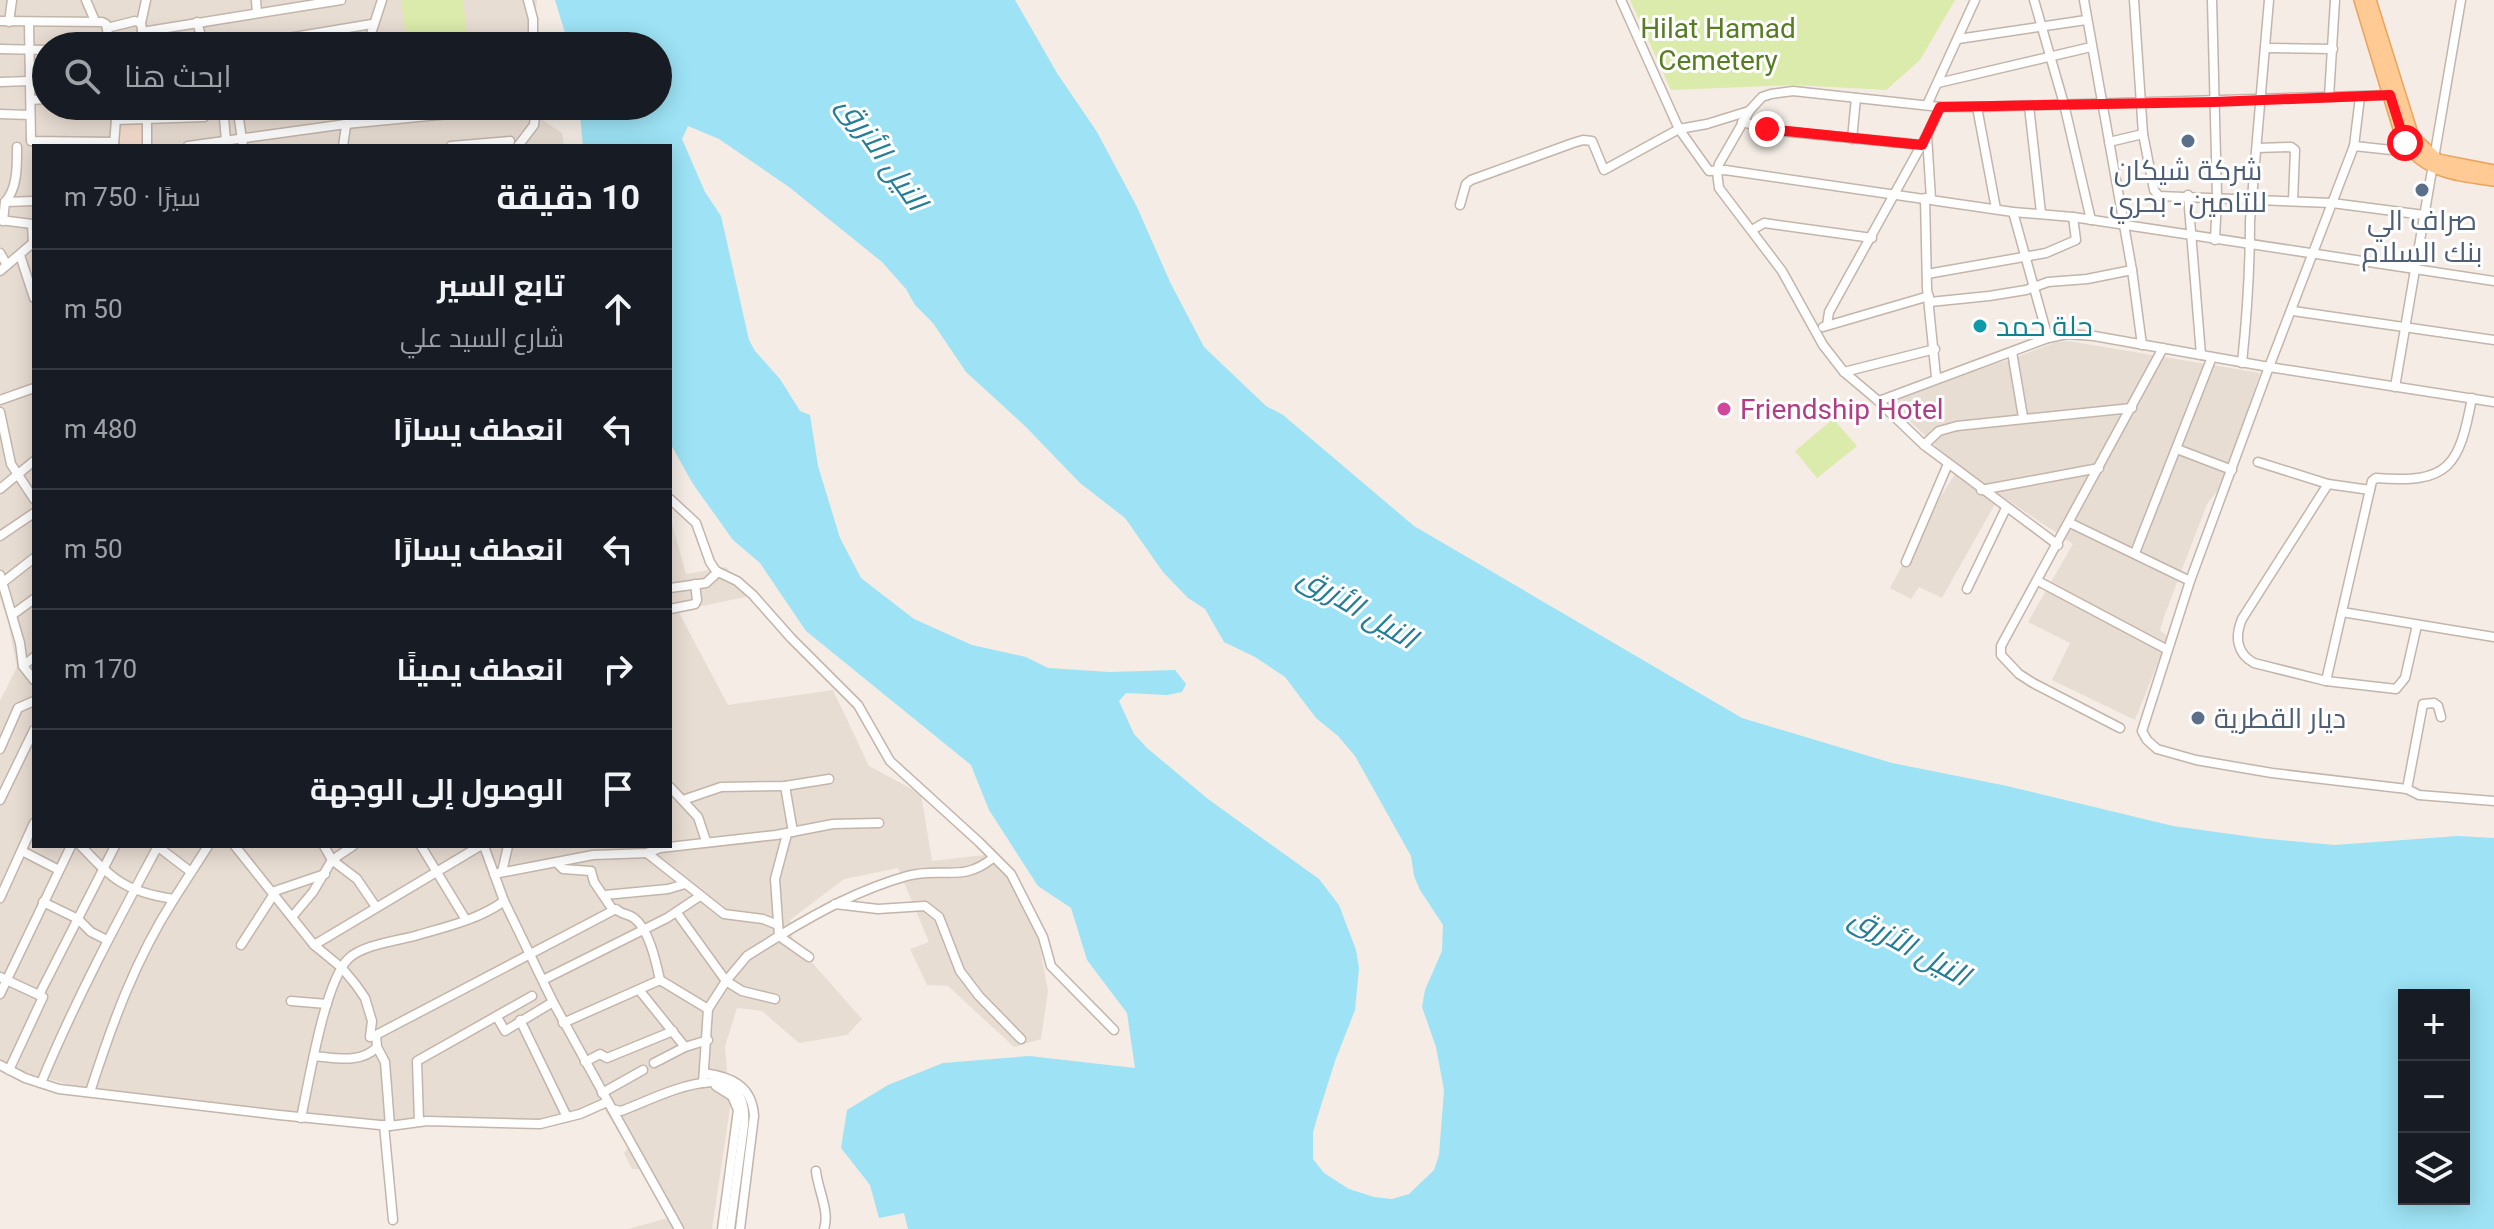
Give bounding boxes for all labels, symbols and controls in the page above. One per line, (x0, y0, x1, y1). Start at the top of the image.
park label: Hilat Hamad Cemetery (1640, 12, 1796, 77)
search box (32, 32, 672, 120)
icon: search (60, 54, 104, 98)
text: ابحث هنا (124, 59, 232, 94)
water label: النيل الأزرق (830, 89, 937, 220)
route end (1749, 111, 1785, 147)
route start (2387, 125, 2423, 161)
marker: شركة شيكان للتامين - بحري (2179, 132, 2197, 150)
place label: شركة شيكان للتامين - بحري (2109, 154, 2267, 224)
text: 10 دقيقة (496, 177, 640, 217)
marker: صراف الي بنك السلام (2413, 181, 2431, 199)
text: سيرًا · 750 m (64, 182, 201, 212)
place label: صراف الي بنك السلام (2361, 204, 2483, 272)
text: تابع السير (437, 268, 564, 303)
icon: ahead (596, 287, 640, 331)
text: 50 m (64, 294, 123, 324)
place label: حلة حمد (1996, 310, 2093, 343)
marker: حلة حمد (1971, 317, 1989, 335)
text: شارع السيد علي (400, 323, 564, 353)
place label: Friendship Hotel (1740, 393, 1944, 426)
marker: Friendship Hotel (1715, 400, 1733, 418)
icon: left (596, 407, 640, 451)
text: انعطف يسارًا (393, 412, 564, 447)
text: 480 m (64, 414, 137, 444)
icon: left (596, 527, 640, 571)
text: انعطف يسارًا (393, 532, 564, 567)
text: 50 m (64, 534, 123, 564)
water label: النيل الأزرق (1292, 558, 1426, 658)
icon: right (596, 647, 640, 691)
text: انعطف يمينًا (397, 652, 564, 687)
text: 170 m (64, 654, 137, 684)
place label: ديار القطرية (2214, 702, 2346, 735)
marker: ديار القطرية (2189, 709, 2207, 727)
icon: arrive (596, 767, 640, 811)
text: الوصول إلى الوجهة (310, 772, 564, 807)
water label: النيل الأزرق (1844, 899, 1978, 995)
map controls (2398, 989, 2470, 1205)
button: + (2398, 989, 2470, 1061)
button: − (2398, 1061, 2470, 1133)
button: layers (2398, 1133, 2470, 1205)

